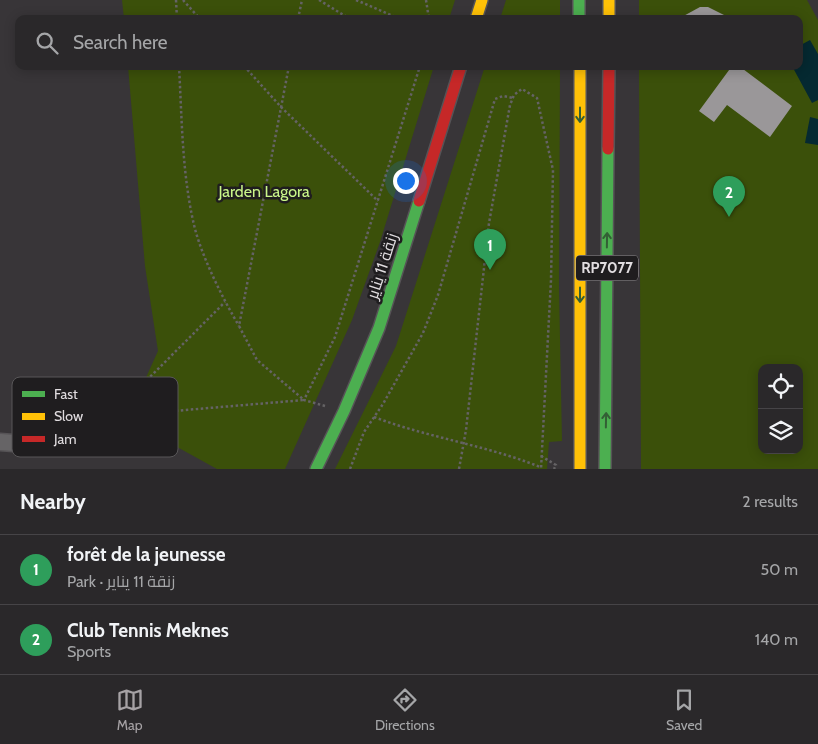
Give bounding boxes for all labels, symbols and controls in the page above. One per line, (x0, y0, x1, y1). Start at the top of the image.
search box (15, 15, 803, 70)
icon: search (33, 29, 61, 57)
text: Search here (73, 31, 167, 54)
one-way arrow (575, 106, 585, 123)
your location (393, 168, 419, 194)
pin: 2 (713, 176, 745, 217)
park label: Jarden Lagora (217, 182, 310, 201)
pin: 1 (474, 229, 506, 270)
street label: زنقة 11 يناير (362, 231, 402, 302)
one-way arrow (602, 233, 612, 249)
road number: RP7077 (576, 256, 638, 280)
one-way arrow (575, 286, 585, 303)
map controls (758, 364, 803, 454)
button: locate (758, 364, 803, 409)
legend (12, 377, 178, 457)
text: Fast (54, 385, 78, 403)
text: Slow (54, 407, 83, 425)
button: layers (758, 409, 803, 454)
one-way arrow (601, 413, 610, 429)
text: Jam (53, 430, 76, 448)
text: Nearby (20, 489, 86, 514)
text: 2 results (742, 492, 798, 511)
text: forêt de la jeunesse (67, 543, 226, 566)
text: 1 (33, 560, 39, 579)
text: 50 m (761, 560, 798, 579)
text: Park · زنقة 11 يناير (67, 572, 175, 591)
text: Club Tennis Meknes (67, 619, 229, 642)
text: 2 (32, 630, 40, 649)
text: 140 m (755, 630, 798, 649)
text: Sports (67, 642, 111, 661)
tab: Map (116, 686, 144, 734)
tab: Directions (375, 686, 435, 734)
tab: Saved (666, 686, 702, 734)

